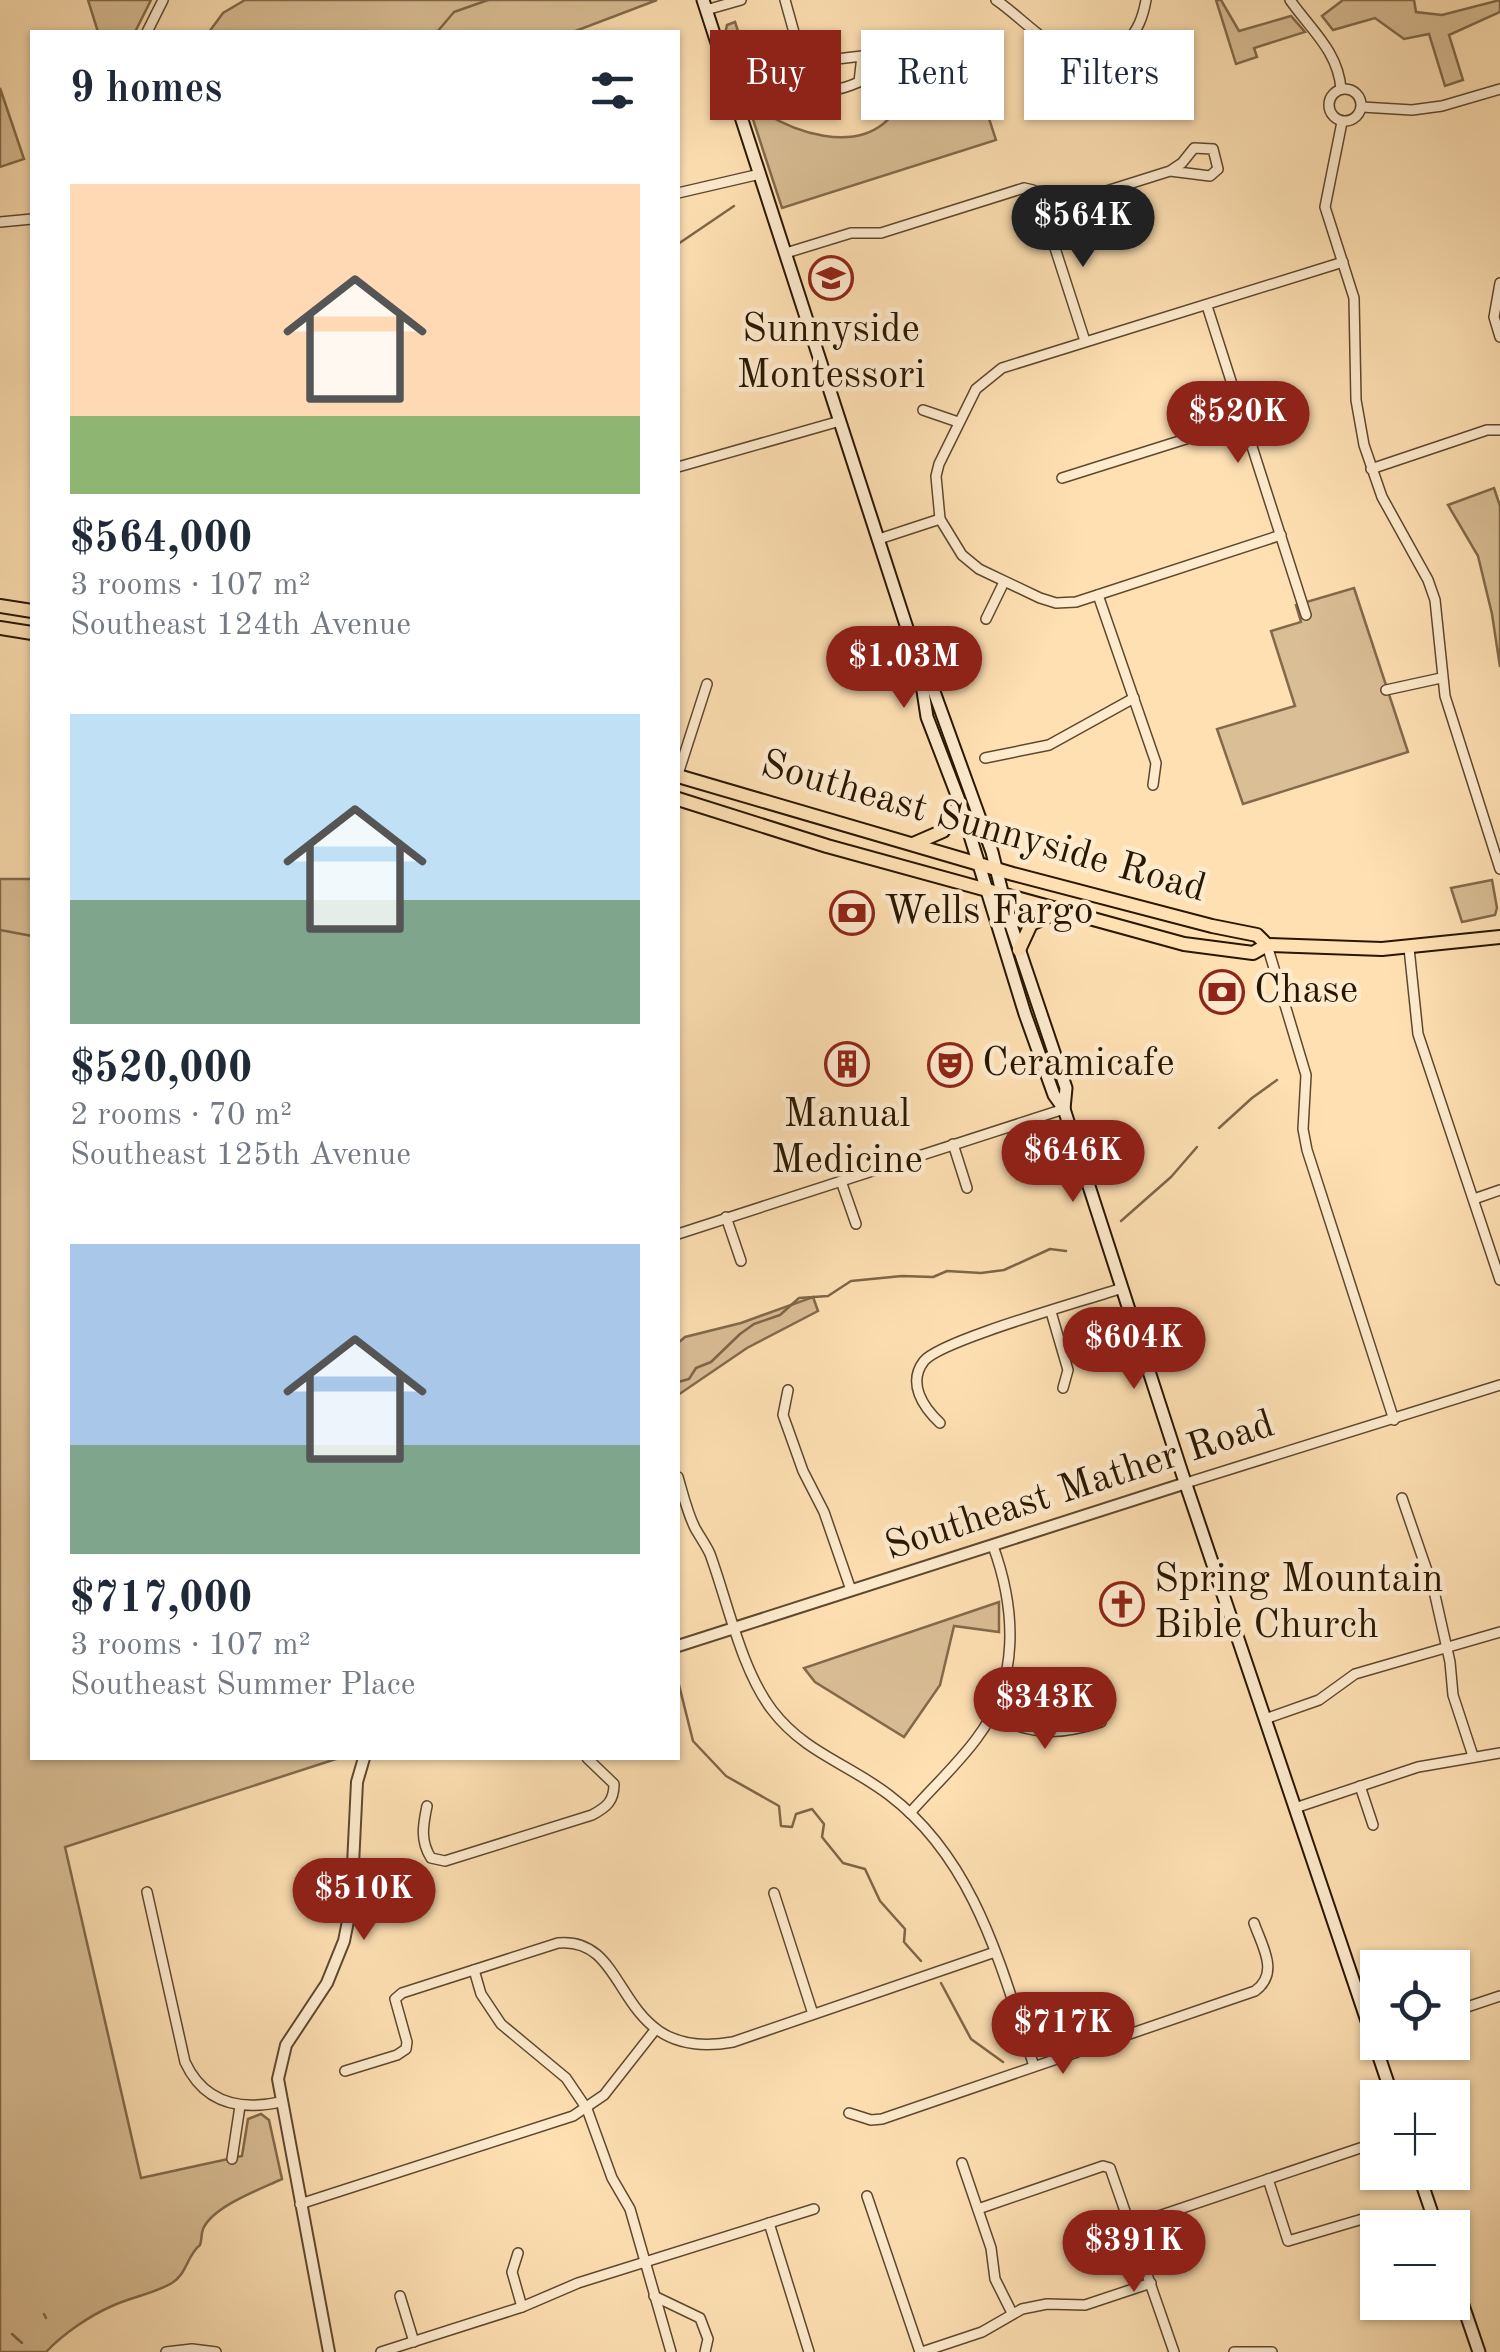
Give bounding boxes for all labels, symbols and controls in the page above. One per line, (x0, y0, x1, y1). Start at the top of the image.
chip: Buy (710, 30, 841, 120)
chip: Rent (861, 30, 1004, 120)
chip: Filters (1024, 30, 1194, 120)
icon: filters (585, 63, 640, 118)
text: 9 homes (70, 69, 222, 111)
pin: $564K (1013, 185, 1153, 270)
text: $564K (1034, 201, 1132, 233)
icon: home (265, 249, 445, 429)
school or university icon: Sunnyside Montessori (808, 255, 854, 301)
place label: Sunnyside Montessori (736, 311, 926, 397)
pin: $520K (1168, 381, 1308, 466)
text: $520K (1189, 397, 1287, 429)
text: $564,000 (70, 519, 252, 561)
text: 3 rooms · 107 m² (70, 570, 311, 602)
text: Southeast 124th Avenue (70, 610, 411, 642)
pin: $1.03M (823, 626, 985, 711)
text: $1.03M (848, 642, 960, 674)
street label: Southeast Sunnyside Road (756, 745, 1210, 911)
icon: home (265, 779, 445, 959)
bank icon: Wells Fargo (829, 890, 875, 936)
place label: Wells Fargo (884, 893, 1094, 933)
bank icon: Chase (1199, 969, 1245, 1015)
place label: Chase (1254, 972, 1358, 1012)
building icon: Manual Medicine (824, 1041, 870, 1087)
theatre icon: Ceramicafe (927, 1042, 973, 1088)
place label: Ceramicafe (982, 1045, 1175, 1085)
text: $520,000 (70, 1049, 252, 1091)
place label: Manual Medicine (771, 1096, 923, 1182)
text: 2 rooms · 70 m² (70, 1100, 292, 1132)
pin: $646K (1003, 1120, 1143, 1205)
text: $646K (1024, 1136, 1122, 1168)
text: Southeast 125th Avenue (70, 1140, 411, 1172)
pin: $604K (1064, 1307, 1204, 1392)
icon: home (265, 1309, 445, 1489)
text: $604K (1085, 1323, 1183, 1355)
street label: Southeast Mather Road (880, 1405, 1280, 1569)
place label: Spring Mountain Bible Church (1154, 1561, 1444, 1647)
text: $717,000 (70, 1579, 252, 1621)
church icon: Spring Mountain Bible Church (1099, 1581, 1145, 1627)
text: 3 rooms · 107 m² (70, 1630, 311, 1662)
pin: $343K (975, 1667, 1115, 1752)
text: Southeast Summer Place (70, 1670, 415, 1702)
text: $343K (996, 1683, 1094, 1715)
pin: $510K (294, 1858, 434, 1943)
text: $510K (315, 1874, 413, 1906)
map controls (1360, 1950, 1470, 2320)
button: locate (1360, 1950, 1470, 2060)
pin: $717K (993, 1992, 1133, 2077)
text: $717K (1014, 2008, 1112, 2040)
button: + (1360, 2080, 1470, 2190)
pin: $391K (1064, 2210, 1204, 2295)
button: − (1360, 2210, 1470, 2320)
text: $391K (1085, 2226, 1183, 2258)

